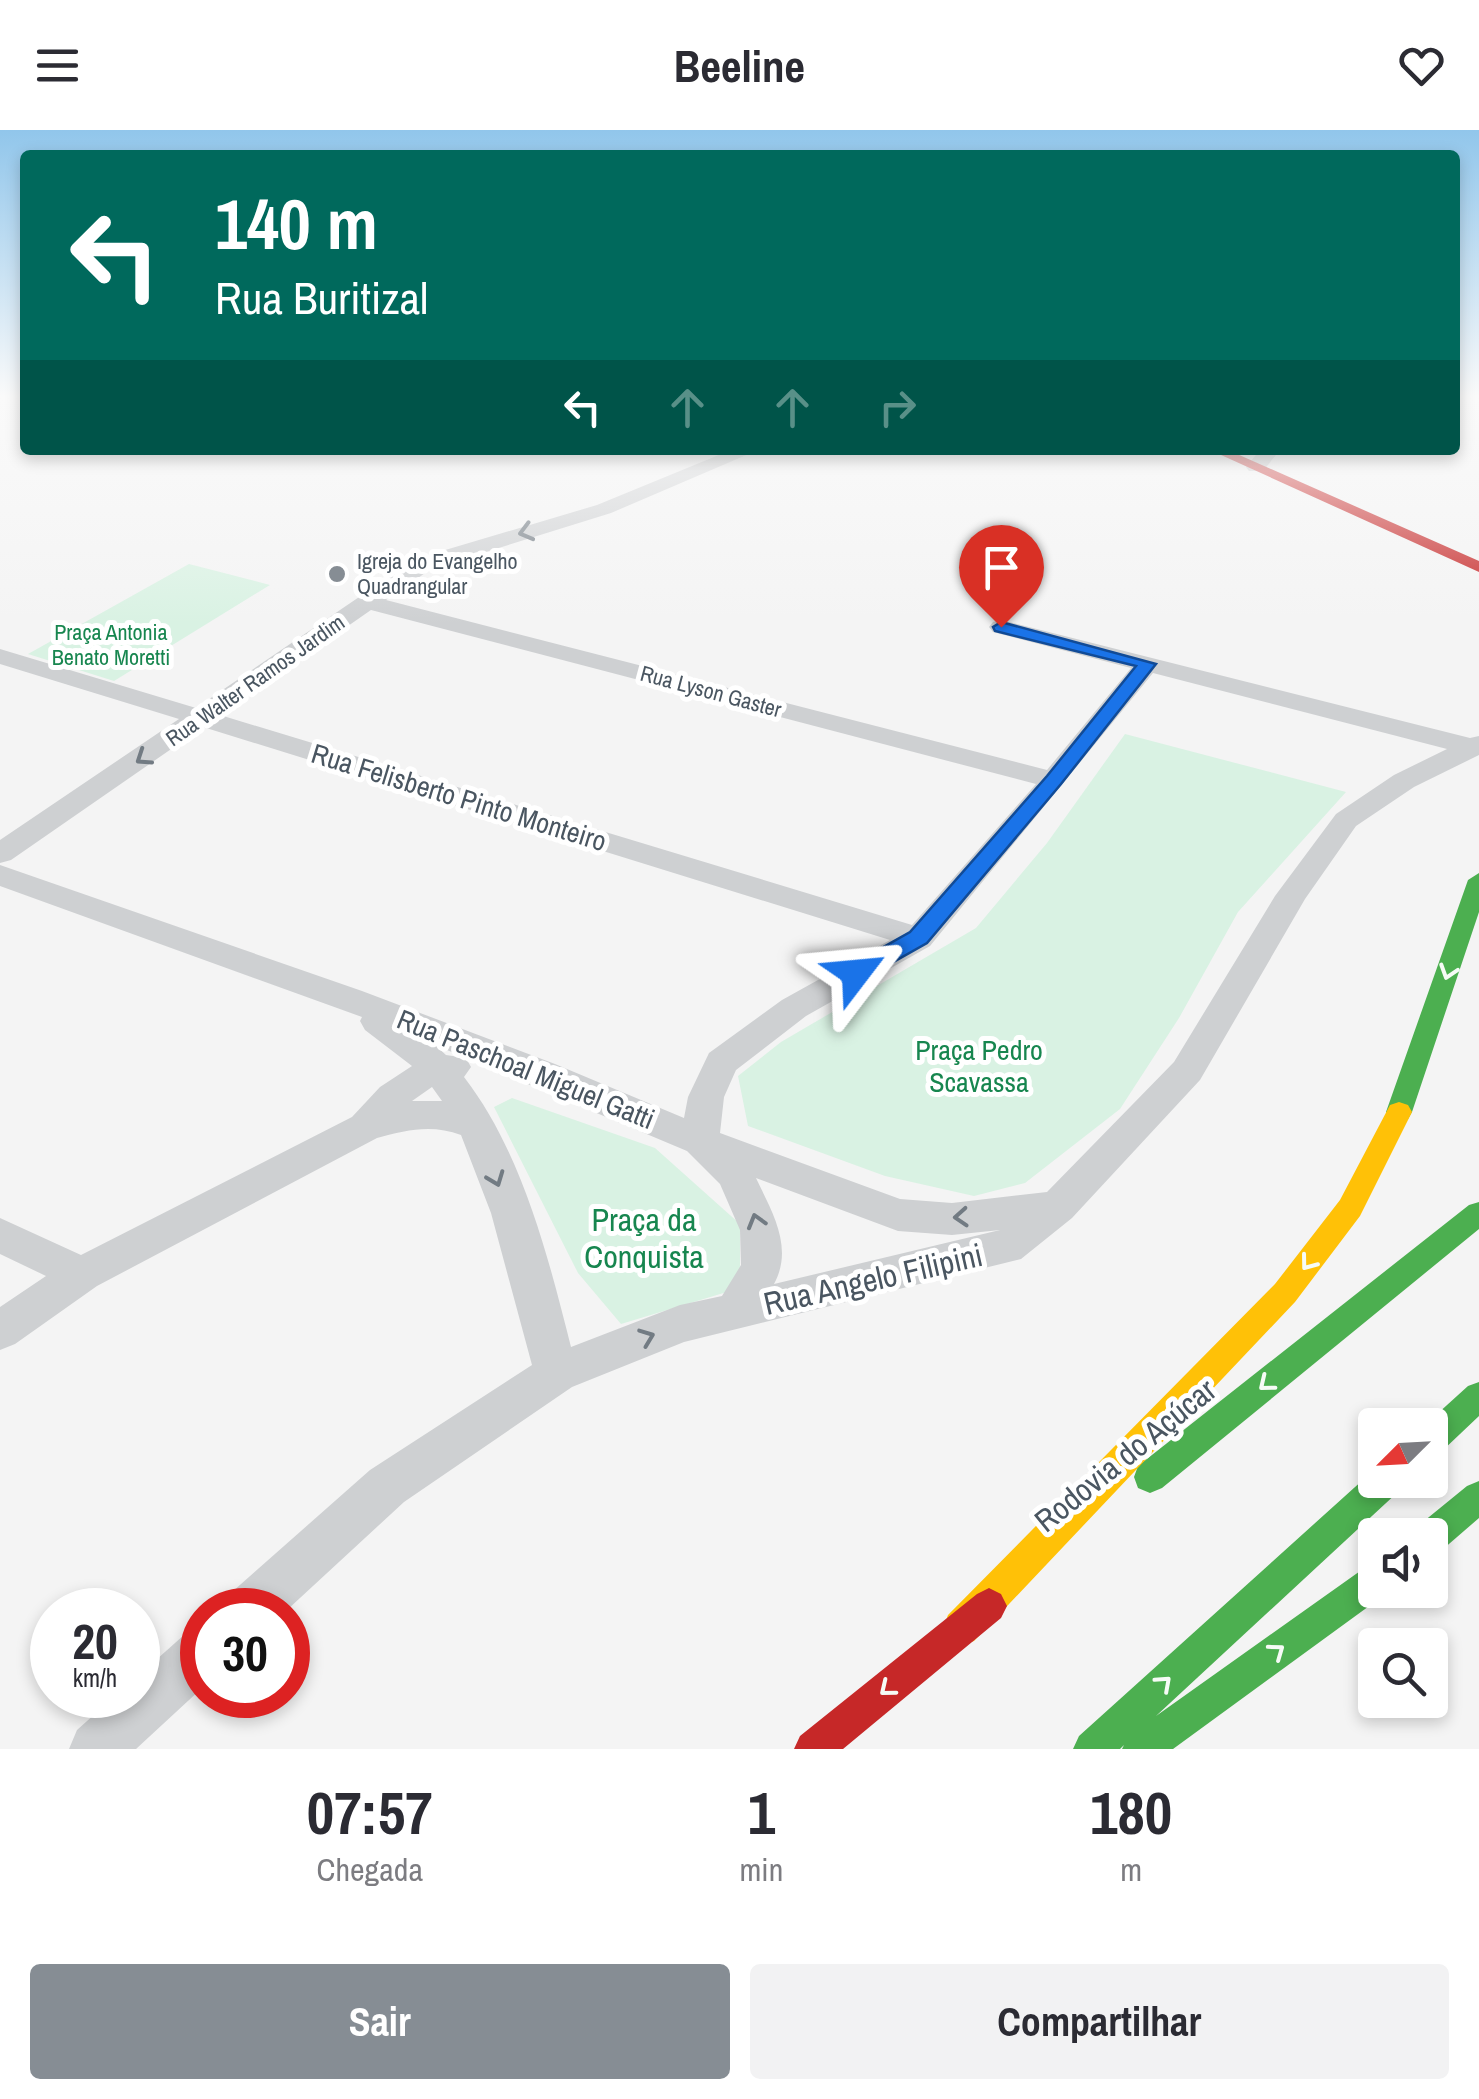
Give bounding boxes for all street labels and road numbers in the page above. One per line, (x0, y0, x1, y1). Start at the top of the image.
street label: Rua Walter Ramos Jardim (160, 607, 350, 753)
street label: Rua Lyson Gaster (637, 658, 785, 724)
street label: Rua Felisberto Pinto Monteiro (307, 734, 611, 860)
street label: Rua Paschoal Miguel Gatti (392, 1000, 660, 1138)
street label: Rua Angelo Filipini (759, 1233, 987, 1325)
street label: Rodovia do Açúcar (1025, 1368, 1225, 1541)

